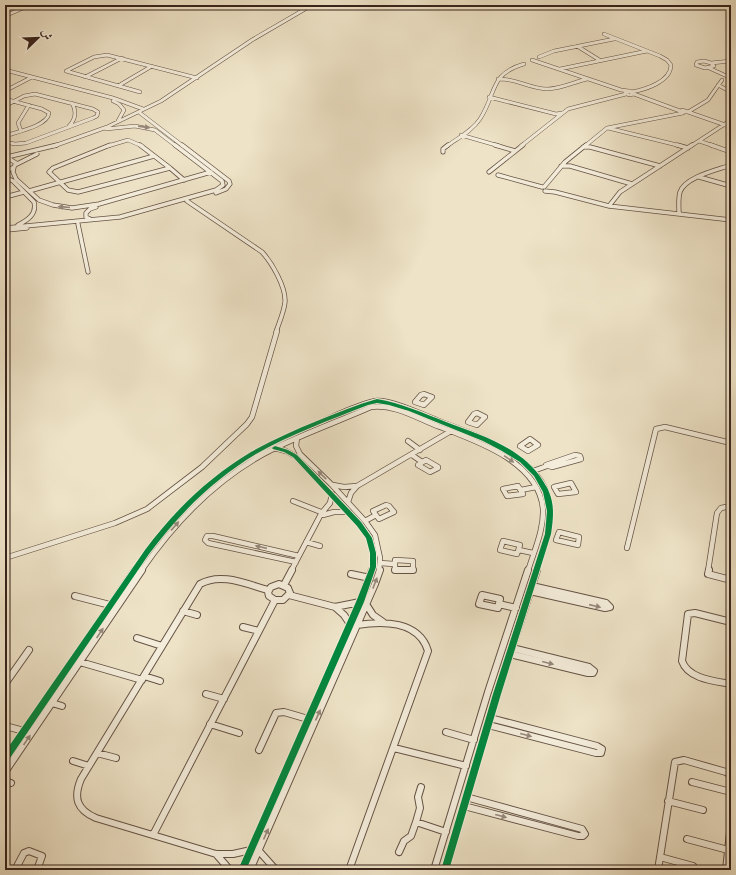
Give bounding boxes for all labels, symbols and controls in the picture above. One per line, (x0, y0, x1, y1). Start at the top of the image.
north arrow (18, 18, 58, 58)
text: ش (37, 27, 55, 43)
one-way arrow (138, 124, 151, 130)
one-way arrow (58, 204, 70, 210)
one-way arrow (504, 455, 514, 463)
one-way arrow (317, 470, 327, 480)
one-way arrow (170, 521, 179, 532)
one-way arrow (255, 544, 267, 550)
one-way arrow (373, 577, 379, 589)
one-way arrow (589, 603, 601, 609)
one-way arrow (96, 628, 104, 638)
one-way arrow (541, 661, 554, 667)
one-way arrow (315, 710, 321, 721)
one-way arrow (520, 732, 532, 738)
one-way arrow (23, 735, 31, 745)
one-way arrow (496, 813, 508, 819)
one-way arrow (263, 829, 269, 840)

